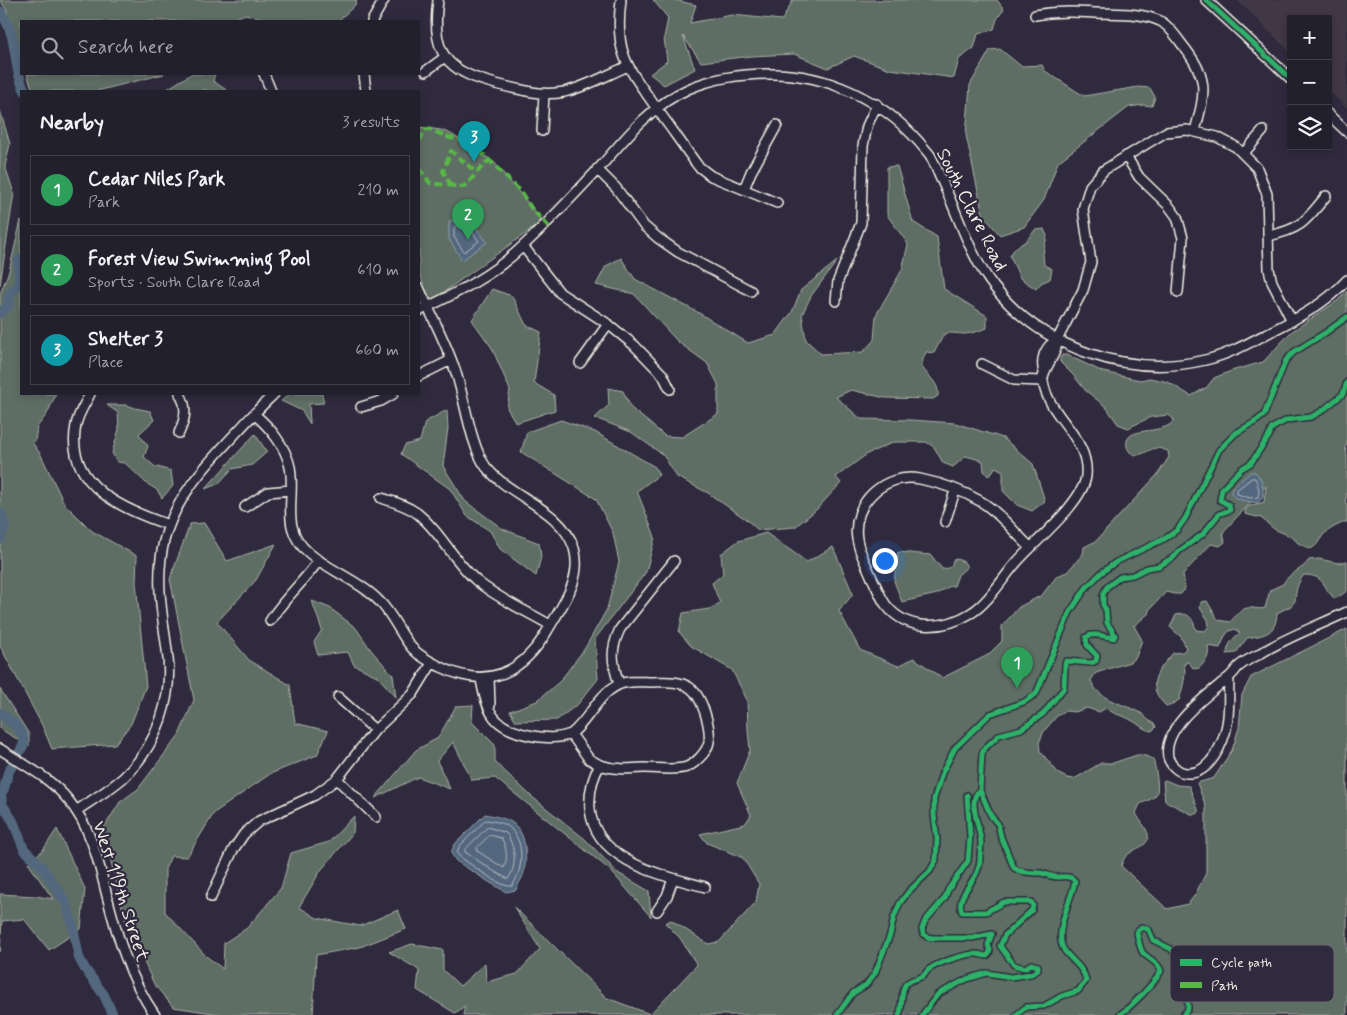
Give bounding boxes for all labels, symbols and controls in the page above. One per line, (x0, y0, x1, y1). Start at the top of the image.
map controls (1287, 15, 1332, 150)
button: + (1287, 15, 1332, 60)
search box (20, 20, 420, 75)
icon: search (38, 34, 66, 62)
text: Search here (78, 35, 174, 60)
button: − (1287, 60, 1332, 105)
button: layers (1287, 105, 1332, 150)
text: Nearby (40, 109, 104, 137)
text: 3 results (342, 112, 400, 133)
pin: 3 (458, 121, 490, 162)
street label: South Clare Road (930, 144, 1013, 275)
text: Cedar Niles Park (88, 167, 225, 192)
text: 1 (53, 180, 61, 201)
text: 210 m (358, 180, 399, 201)
text: Park (88, 192, 120, 213)
pin: 2 (452, 199, 484, 240)
text: Forest View Swimming Pool (88, 247, 311, 272)
text: 2 (53, 260, 61, 281)
text: 610 m (357, 260, 399, 281)
text: Sports · South Clare Road (88, 272, 260, 293)
text: Shelter 3 (88, 327, 163, 352)
text: 3 (53, 340, 61, 361)
text: 660 m (355, 340, 399, 361)
text: Place (88, 352, 123, 373)
your location (872, 548, 898, 574)
pin: 1 (1001, 647, 1033, 688)
street label: West 119th Street (86, 818, 155, 965)
legend (1170, 945, 1334, 1002)
text: Cycle path (1211, 954, 1272, 972)
text: Path (1211, 977, 1238, 995)

